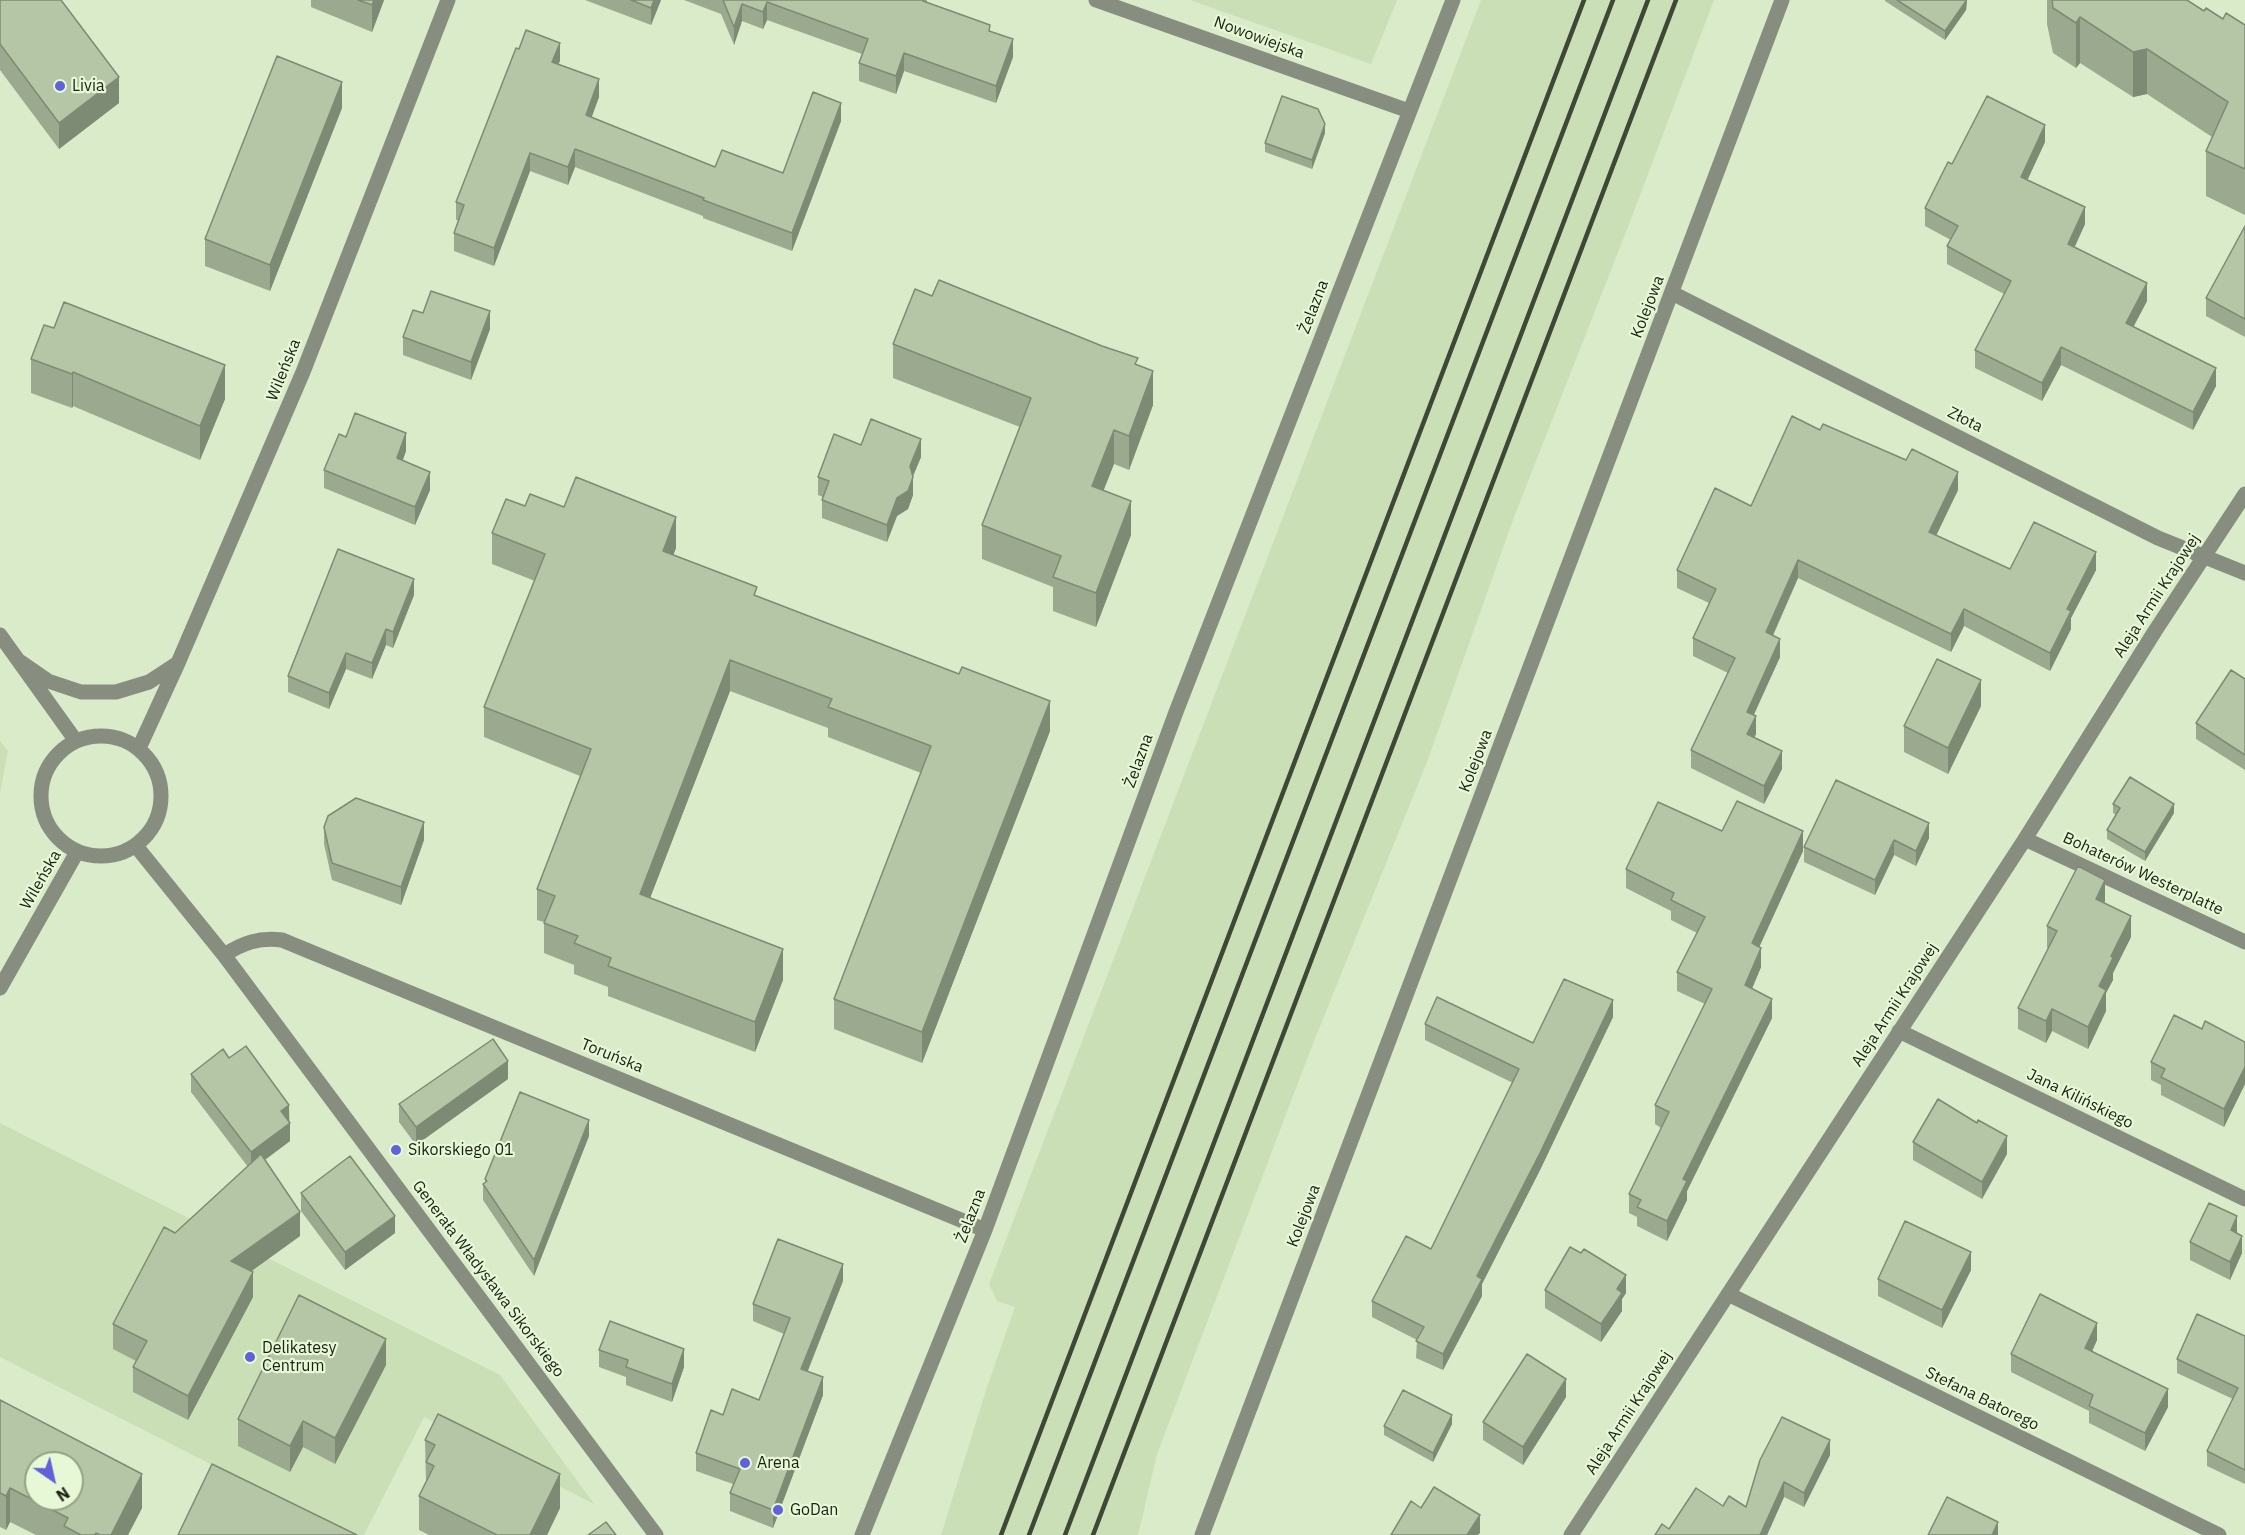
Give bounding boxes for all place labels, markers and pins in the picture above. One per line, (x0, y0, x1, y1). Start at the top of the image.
place label: Livia (72, 76, 104, 96)
marker: Livia (53, 79, 67, 93)
place label: Sikorskiego 01 (408, 1140, 514, 1160)
marker: Sikorskiego 01 (389, 1143, 403, 1157)
place label: Delikatesy Centrum (262, 1338, 337, 1376)
marker: Delikatesy Centrum (243, 1350, 257, 1364)
place label: Arena (757, 1453, 799, 1473)
marker: Arena (738, 1456, 752, 1470)
place label: GoDan (790, 1500, 838, 1520)
marker: GoDan (771, 1503, 785, 1517)

